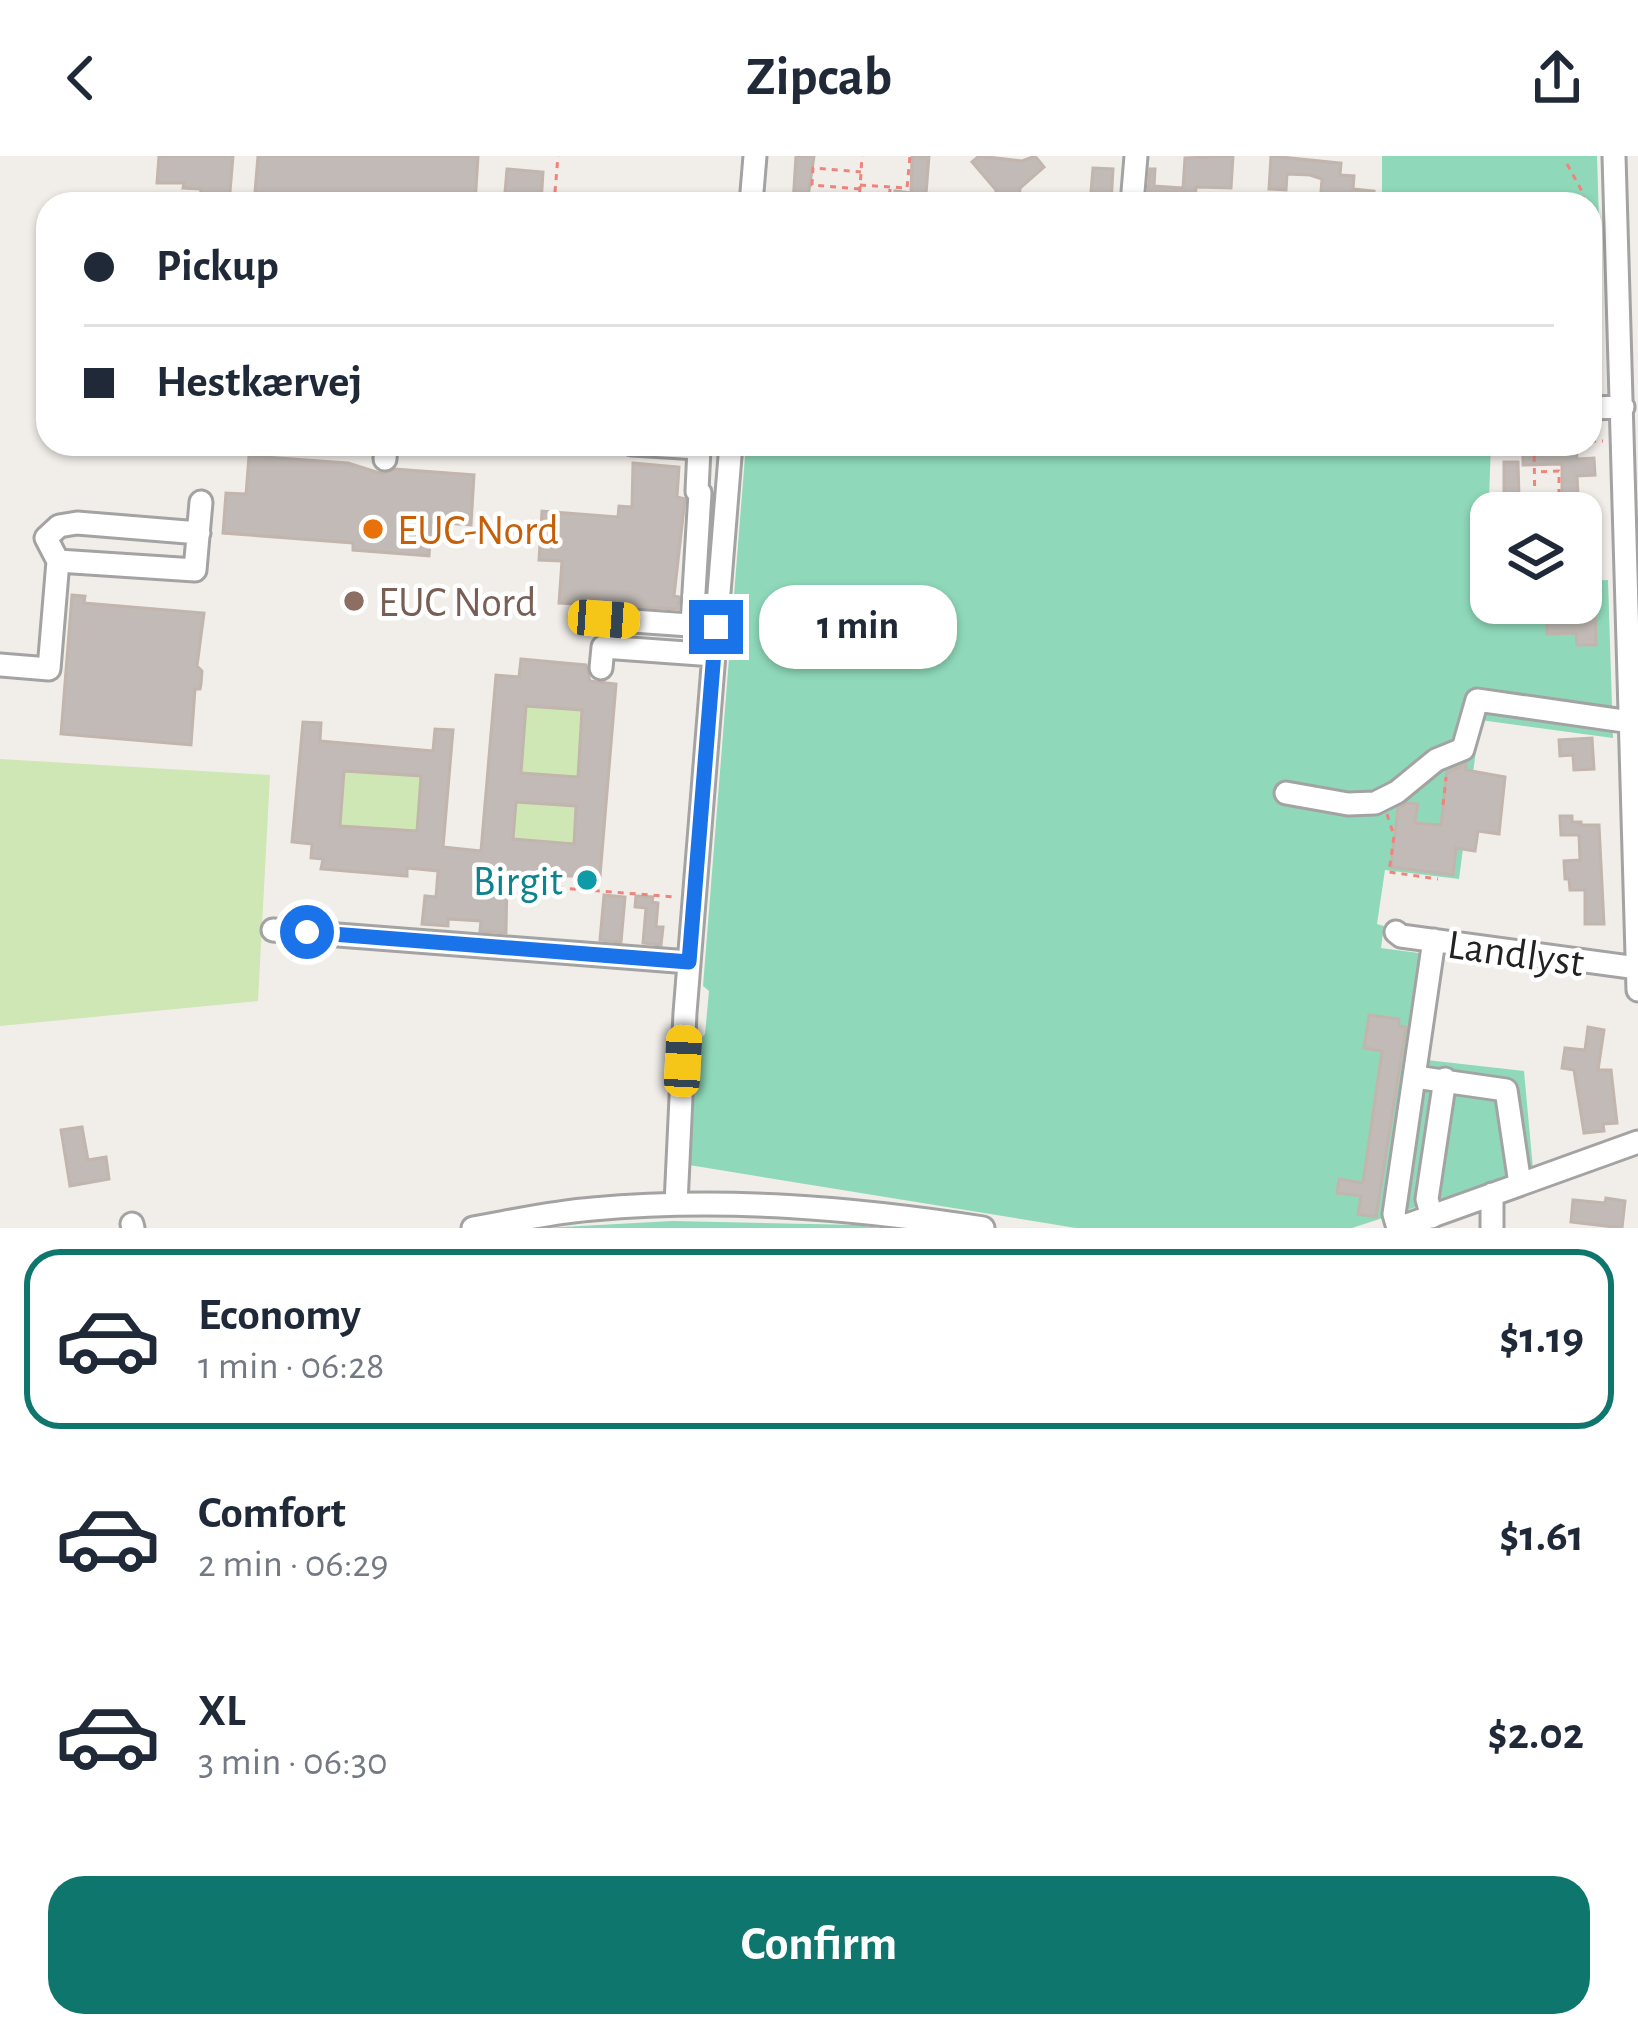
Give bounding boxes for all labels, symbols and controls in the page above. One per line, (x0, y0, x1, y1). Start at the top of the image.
icon: back (48, 45, 114, 111)
icon: share (1524, 45, 1590, 111)
text: Zipcab (746, 51, 892, 105)
text: Pickup (156, 244, 279, 289)
text: Hestkærvej (156, 360, 362, 405)
map controls (1470, 492, 1602, 624)
button: layers (1470, 492, 1602, 624)
place label: EUC-Nord (397, 510, 559, 552)
marker: EUC-Nord (360, 516, 386, 542)
place label: EUC Nord (378, 582, 537, 624)
callout: 1 min (758, 585, 956, 669)
marker: EUC Nord (341, 588, 367, 614)
car (567, 599, 641, 639)
route end (689, 600, 743, 654)
text: 1 min (817, 607, 899, 646)
place label: Birgit (473, 861, 563, 903)
marker: Birgit (574, 867, 600, 893)
route start (280, 905, 334, 959)
street label: Landlyst (1445, 924, 1587, 984)
car (663, 1024, 703, 1098)
icon: car (54, 1285, 162, 1393)
text: Economy (198, 1293, 361, 1338)
text: $1.19 (1499, 1316, 1584, 1361)
text: 1 min · 06:28 (198, 1347, 385, 1386)
icon: car (54, 1483, 162, 1591)
text: Comfort (198, 1491, 346, 1536)
text: $1.61 (1499, 1514, 1584, 1559)
text: 2 min · 06:29 (198, 1545, 389, 1584)
icon: car (54, 1681, 162, 1789)
text: XL (198, 1689, 246, 1734)
text: $2.02 (1488, 1712, 1584, 1757)
text: 3 min · 06:30 (198, 1743, 388, 1782)
button: Confirm (48, 1876, 1590, 2014)

